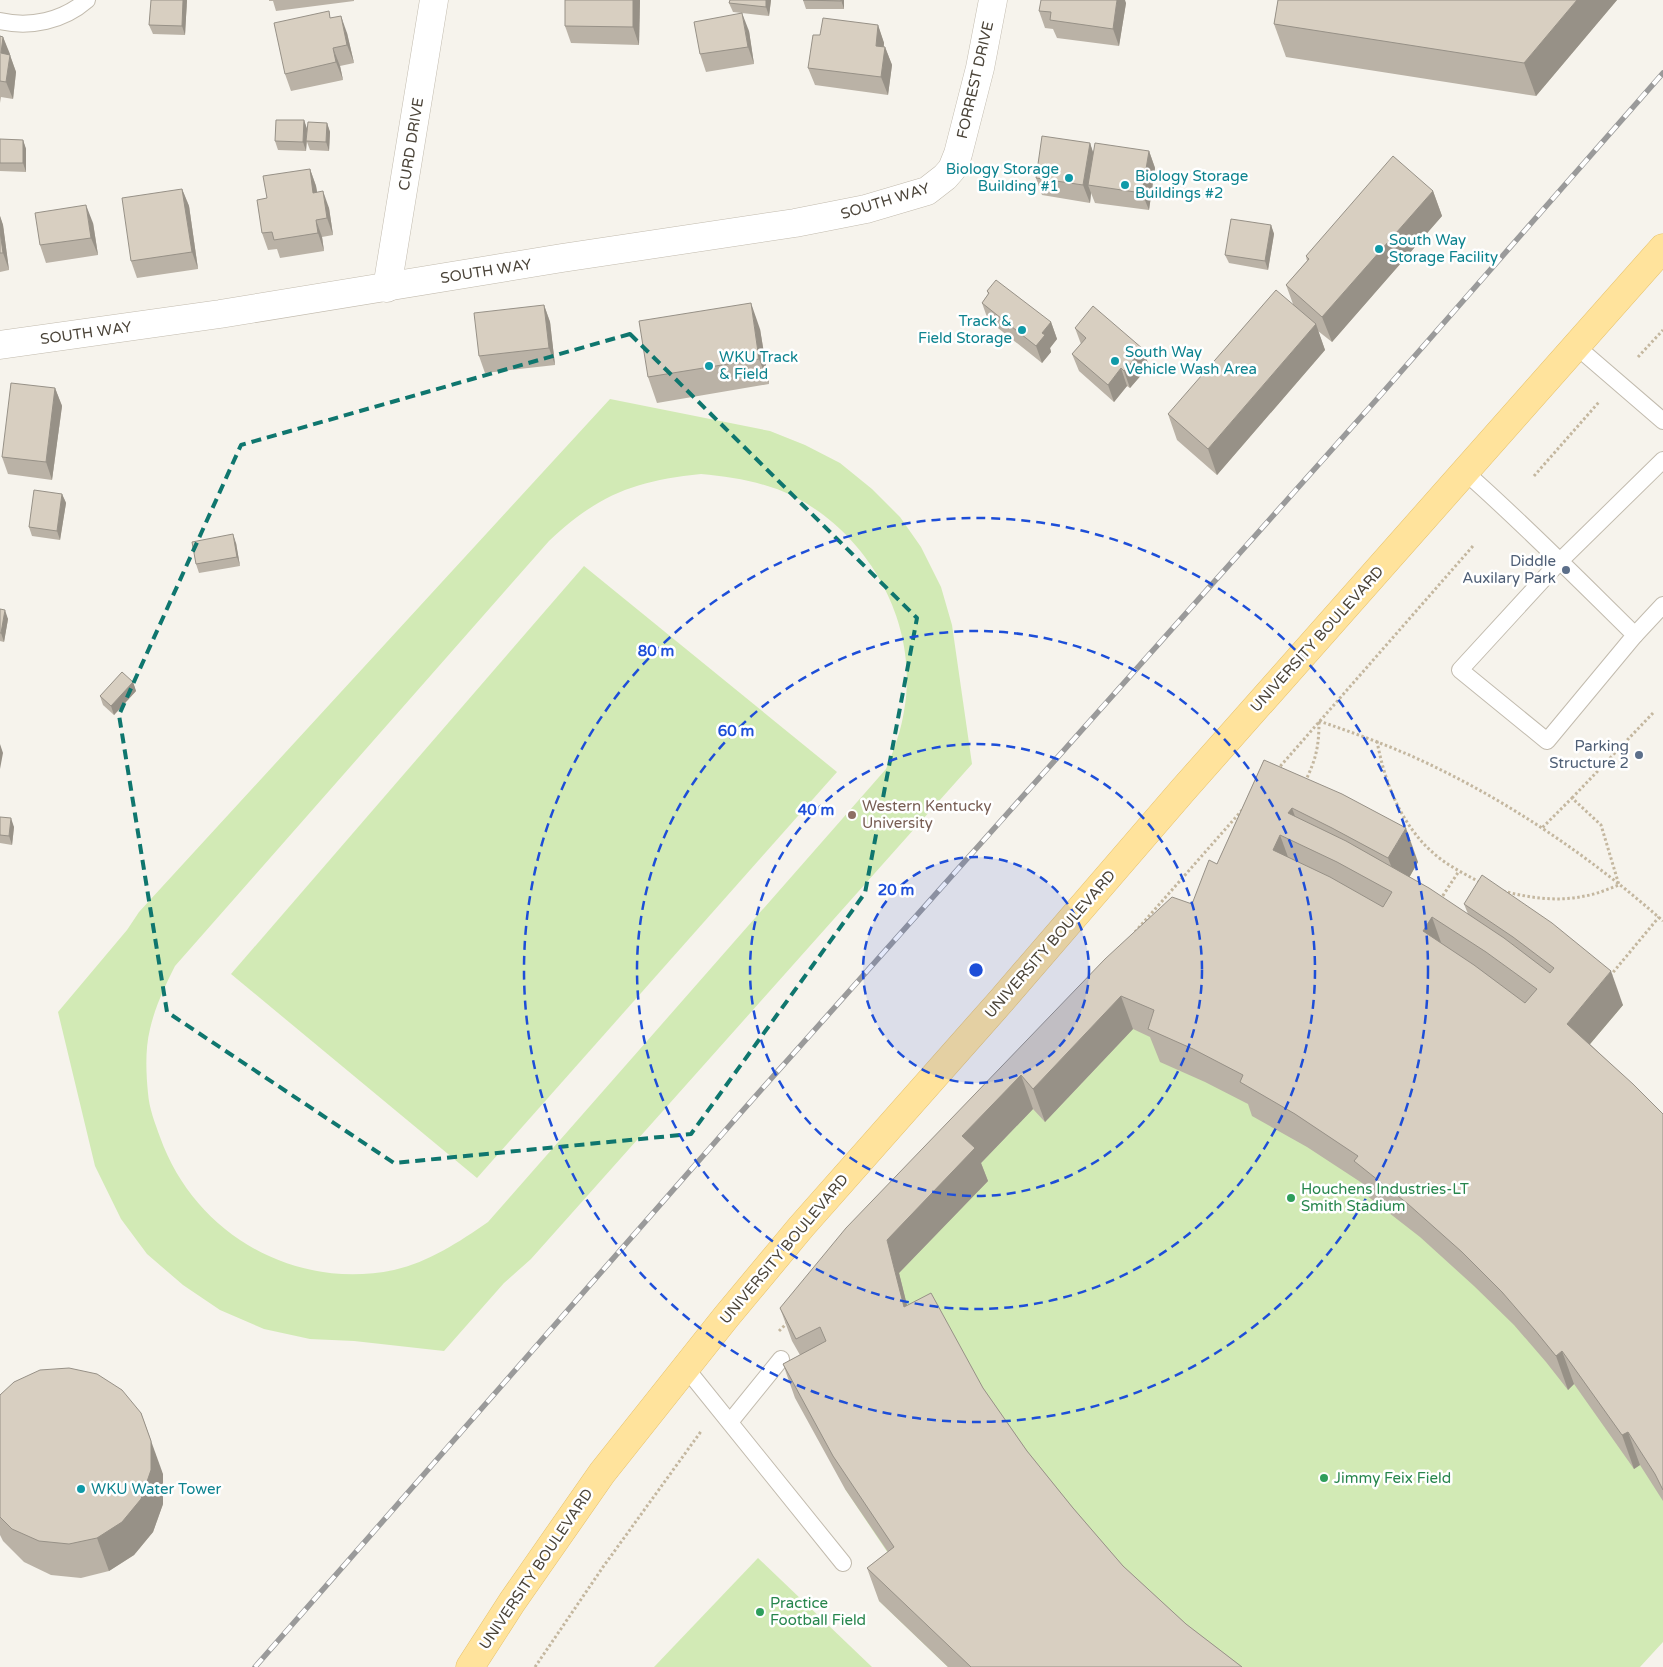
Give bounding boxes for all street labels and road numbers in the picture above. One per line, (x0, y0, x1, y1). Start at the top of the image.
street label: FORREST DRIVE (953, 20, 997, 140)
street label: CURD DRIVE (395, 96, 427, 192)
street label: SOUTH WAY (838, 179, 932, 223)
street label: SOUTH WAY (439, 255, 533, 287)
street label: SOUTH WAY (39, 318, 133, 348)
street label: UNIVERSITY BOULEVARD (1247, 562, 1387, 716)
street label: UNIVERSITY BOULEVARD (981, 866, 1119, 1022)
street label: UNIVERSITY BOULEVARD (716, 1170, 852, 1328)
street label: UNIVERSITY BOULEVARD (475, 1485, 597, 1653)

